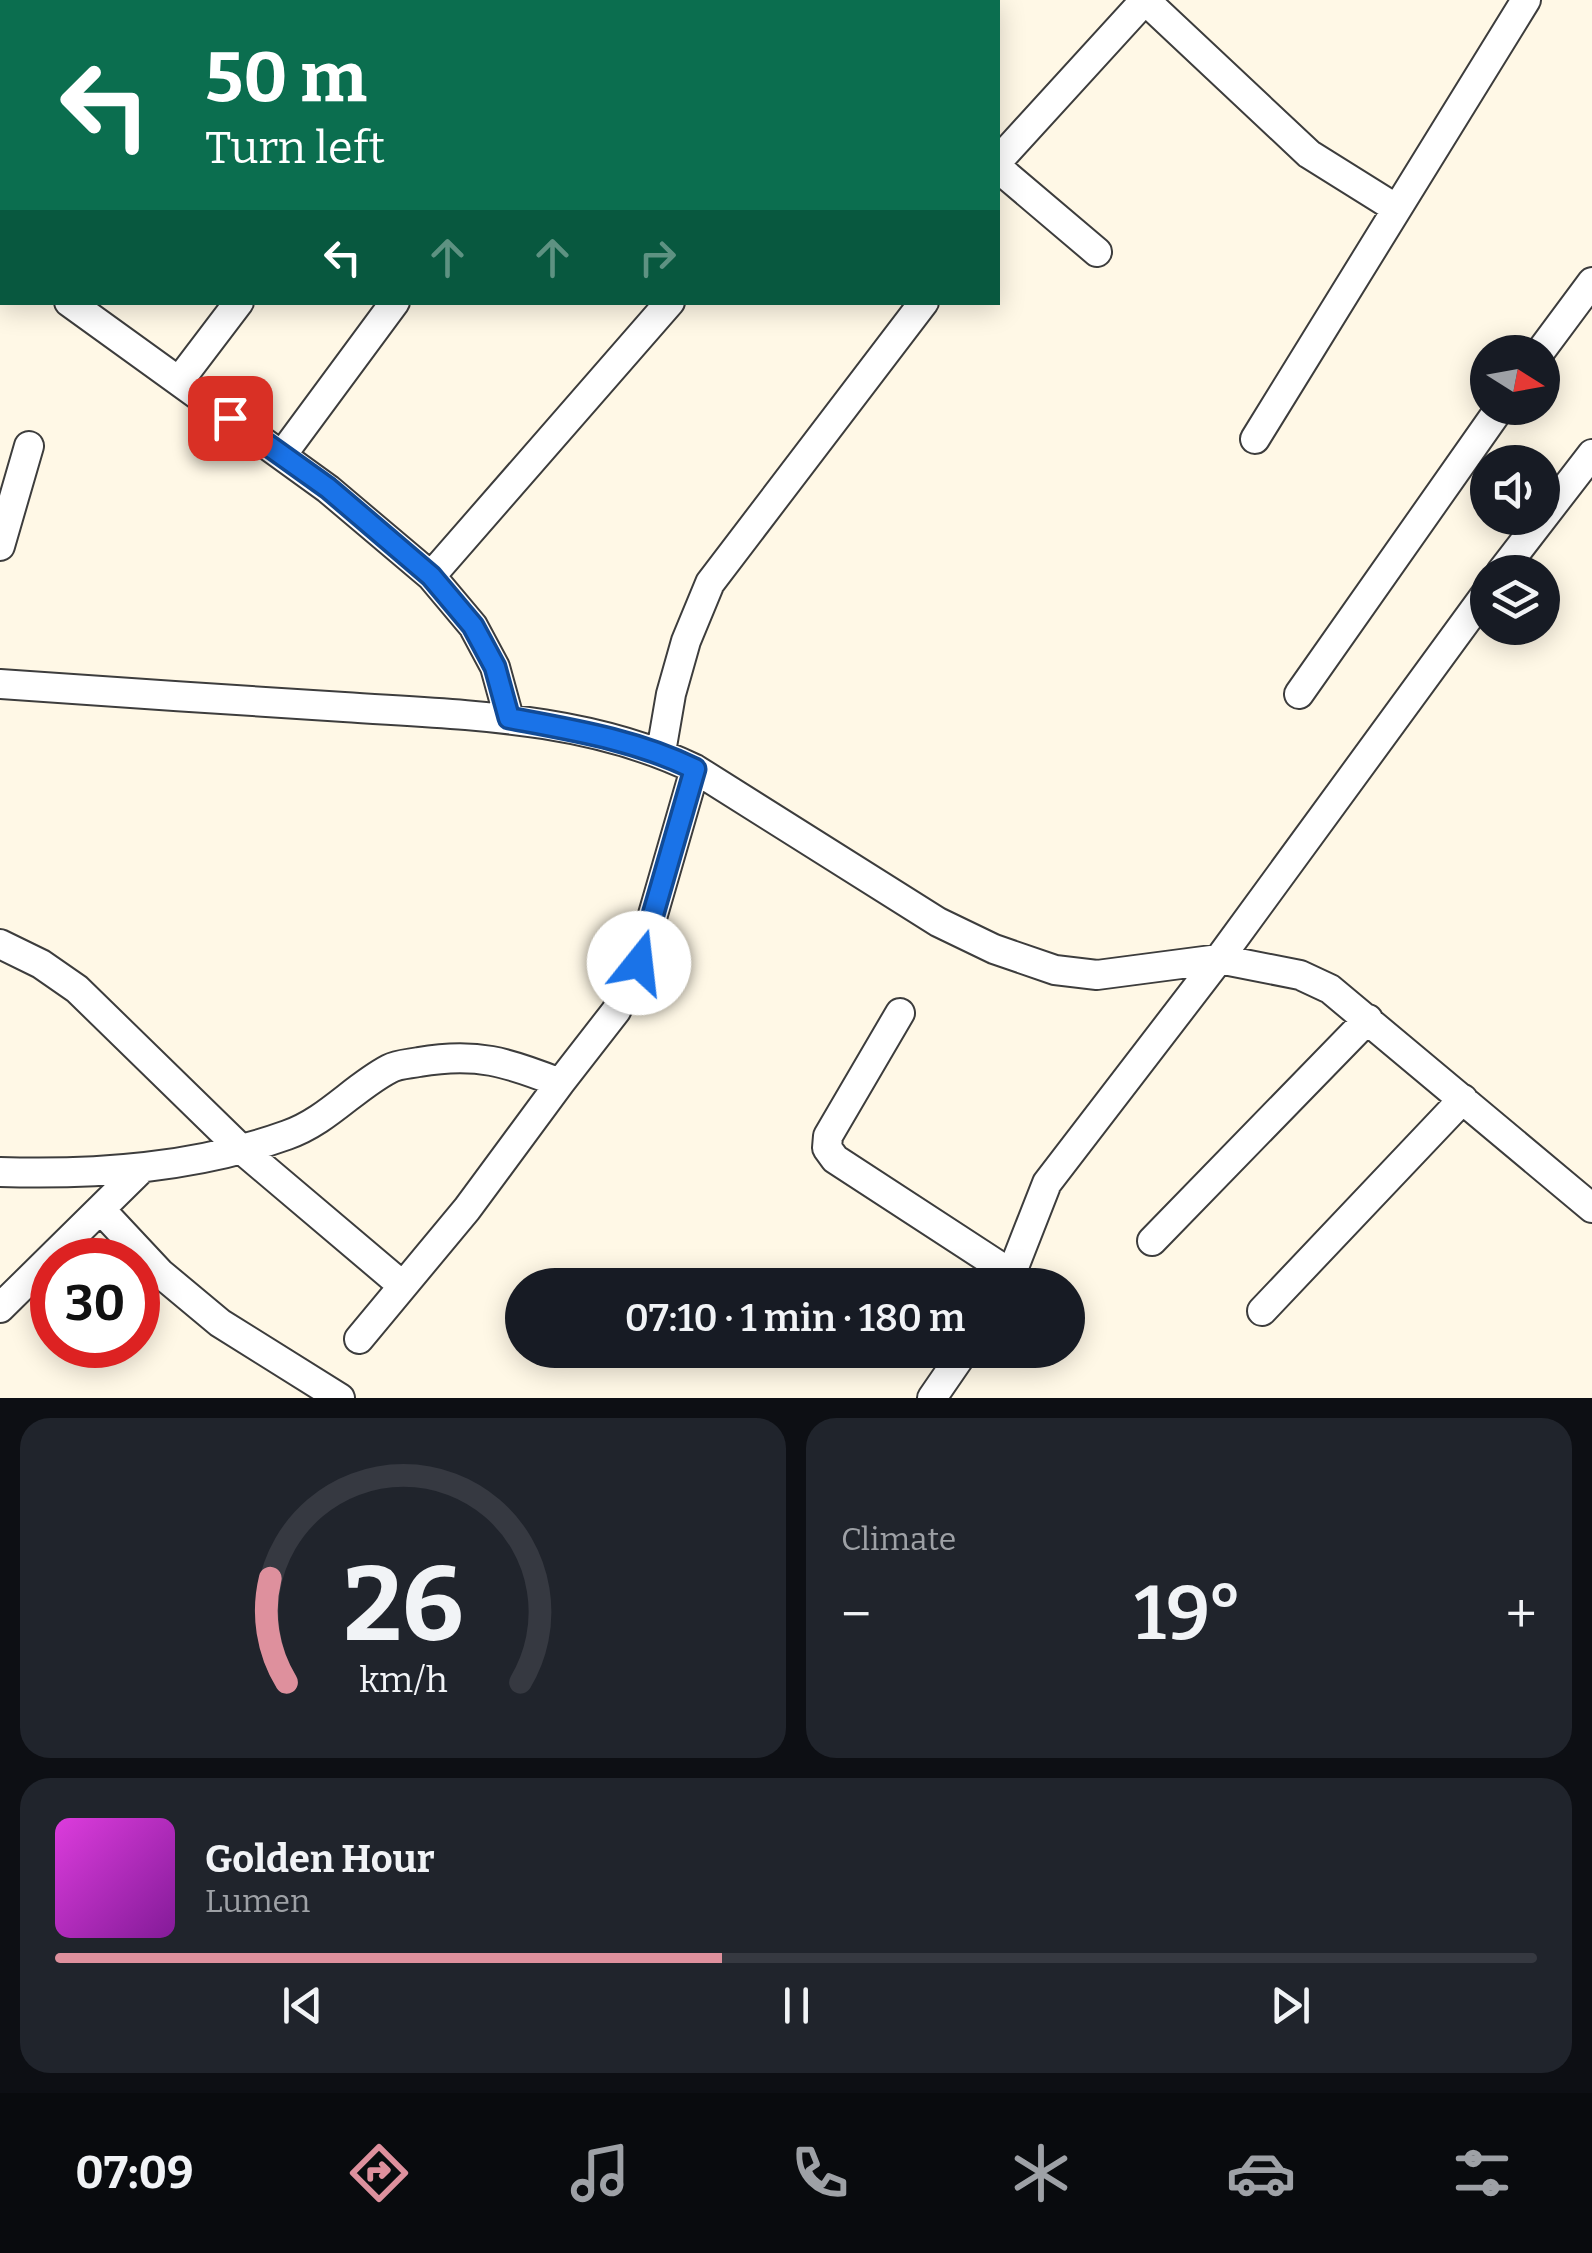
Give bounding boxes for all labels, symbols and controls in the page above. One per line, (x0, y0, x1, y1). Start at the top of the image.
text: 50 m (205, 36, 367, 120)
icon: left (40, 40, 170, 170)
text: Turn left (205, 121, 385, 175)
icon: left (315, 230, 370, 285)
icon: ahead (420, 230, 475, 285)
icon: ahead (525, 230, 580, 285)
icon: right (630, 230, 685, 285)
north arrow (1470, 335, 1560, 425)
map controls (1470, 335, 1560, 645)
pin (188, 376, 273, 461)
icon: arrive (203, 391, 258, 446)
button: sound (1470, 445, 1560, 535)
button: layers (1470, 555, 1560, 645)
position arrow (587, 911, 691, 1015)
speed limit sign: 30 (30, 1238, 160, 1368)
text: 07:10 · 1 min · 180 m (625, 1295, 965, 1341)
text: Climate (841, 1520, 956, 1558)
text: 26 (343, 1543, 463, 1668)
text: 19° (1134, 1569, 1243, 1659)
text: − (841, 1582, 871, 1648)
text: + (1506, 1582, 1537, 1648)
text: km/h (359, 1659, 447, 1701)
text: Golden Hour (205, 1836, 435, 1882)
text: Lumen (205, 1882, 310, 1920)
icon: previous (275, 1978, 330, 2033)
icon: pause (769, 1978, 824, 2033)
icon: next (1263, 1978, 1318, 2033)
icon: directions (344, 2138, 414, 2208)
icon: music (565, 2138, 635, 2208)
icon: phone (785, 2138, 855, 2208)
icon: climate (1006, 2138, 1076, 2208)
icon: car (1226, 2138, 1296, 2208)
icon: filters (1447, 2138, 1517, 2208)
text: 07:09 (75, 2146, 194, 2200)

